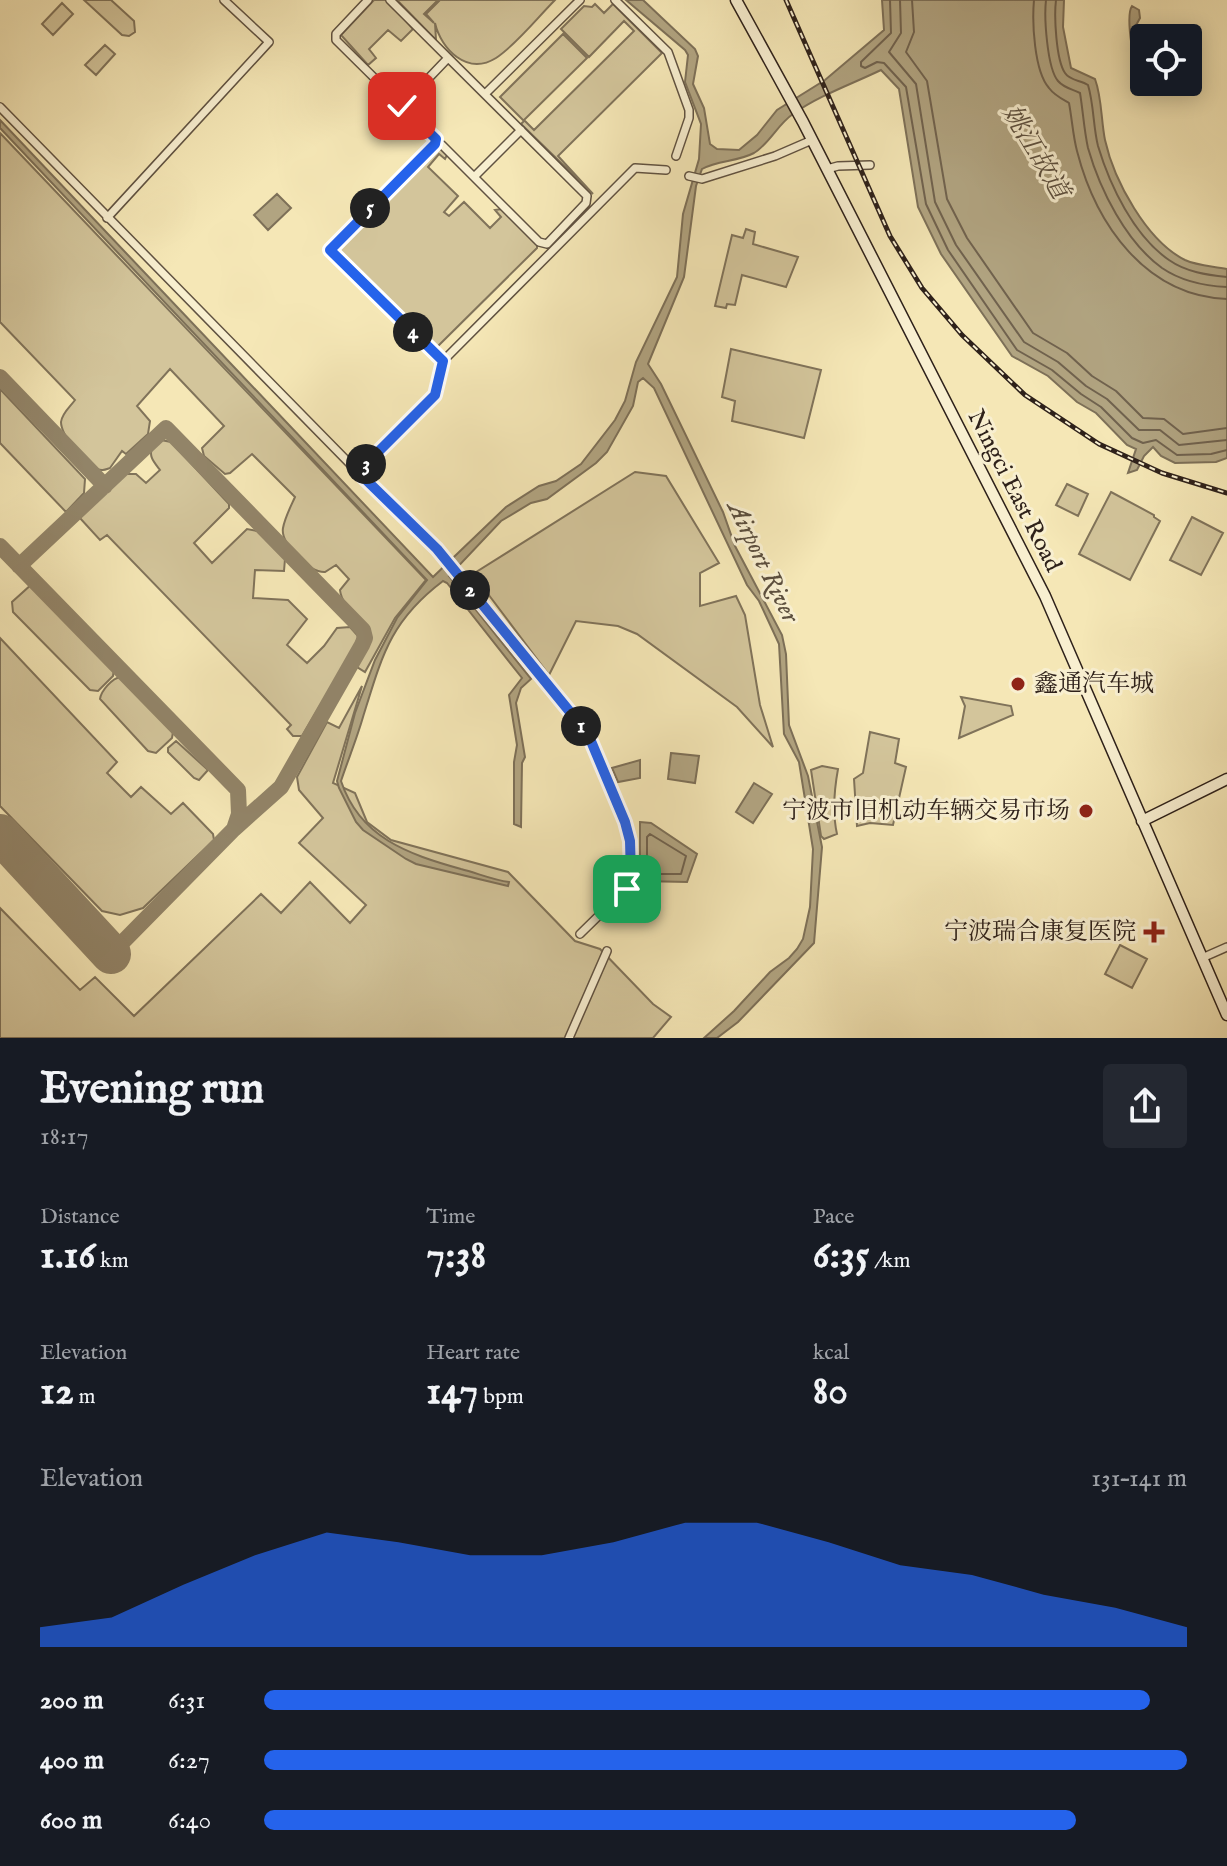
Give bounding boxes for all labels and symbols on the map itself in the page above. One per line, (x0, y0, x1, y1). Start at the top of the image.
pin (368, 72, 436, 140)
water label: 姚江故道 (994, 99, 1078, 208)
pin: 5 (350, 188, 390, 228)
pin: 4 (393, 312, 433, 352)
street label: Ningci East Road (960, 405, 1068, 577)
pin: 3 (346, 444, 386, 484)
water label: Airport River (718, 493, 807, 629)
pin: 2 (450, 570, 490, 610)
place label: 鑫通汽车城 (1034, 669, 1154, 700)
marker: 鑫通汽车城 (1009, 675, 1027, 693)
pin: 1 (561, 706, 601, 746)
place label: 宁波市旧机动车辆交易市场 (782, 796, 1070, 827)
marker: 宁波市旧机动车辆交易市场 (1077, 802, 1095, 820)
pin (593, 855, 661, 923)
place label: 宁波瑞合康复医院 (944, 917, 1136, 948)
marker: 宁波瑞合康复医院 (1143, 921, 1165, 943)

